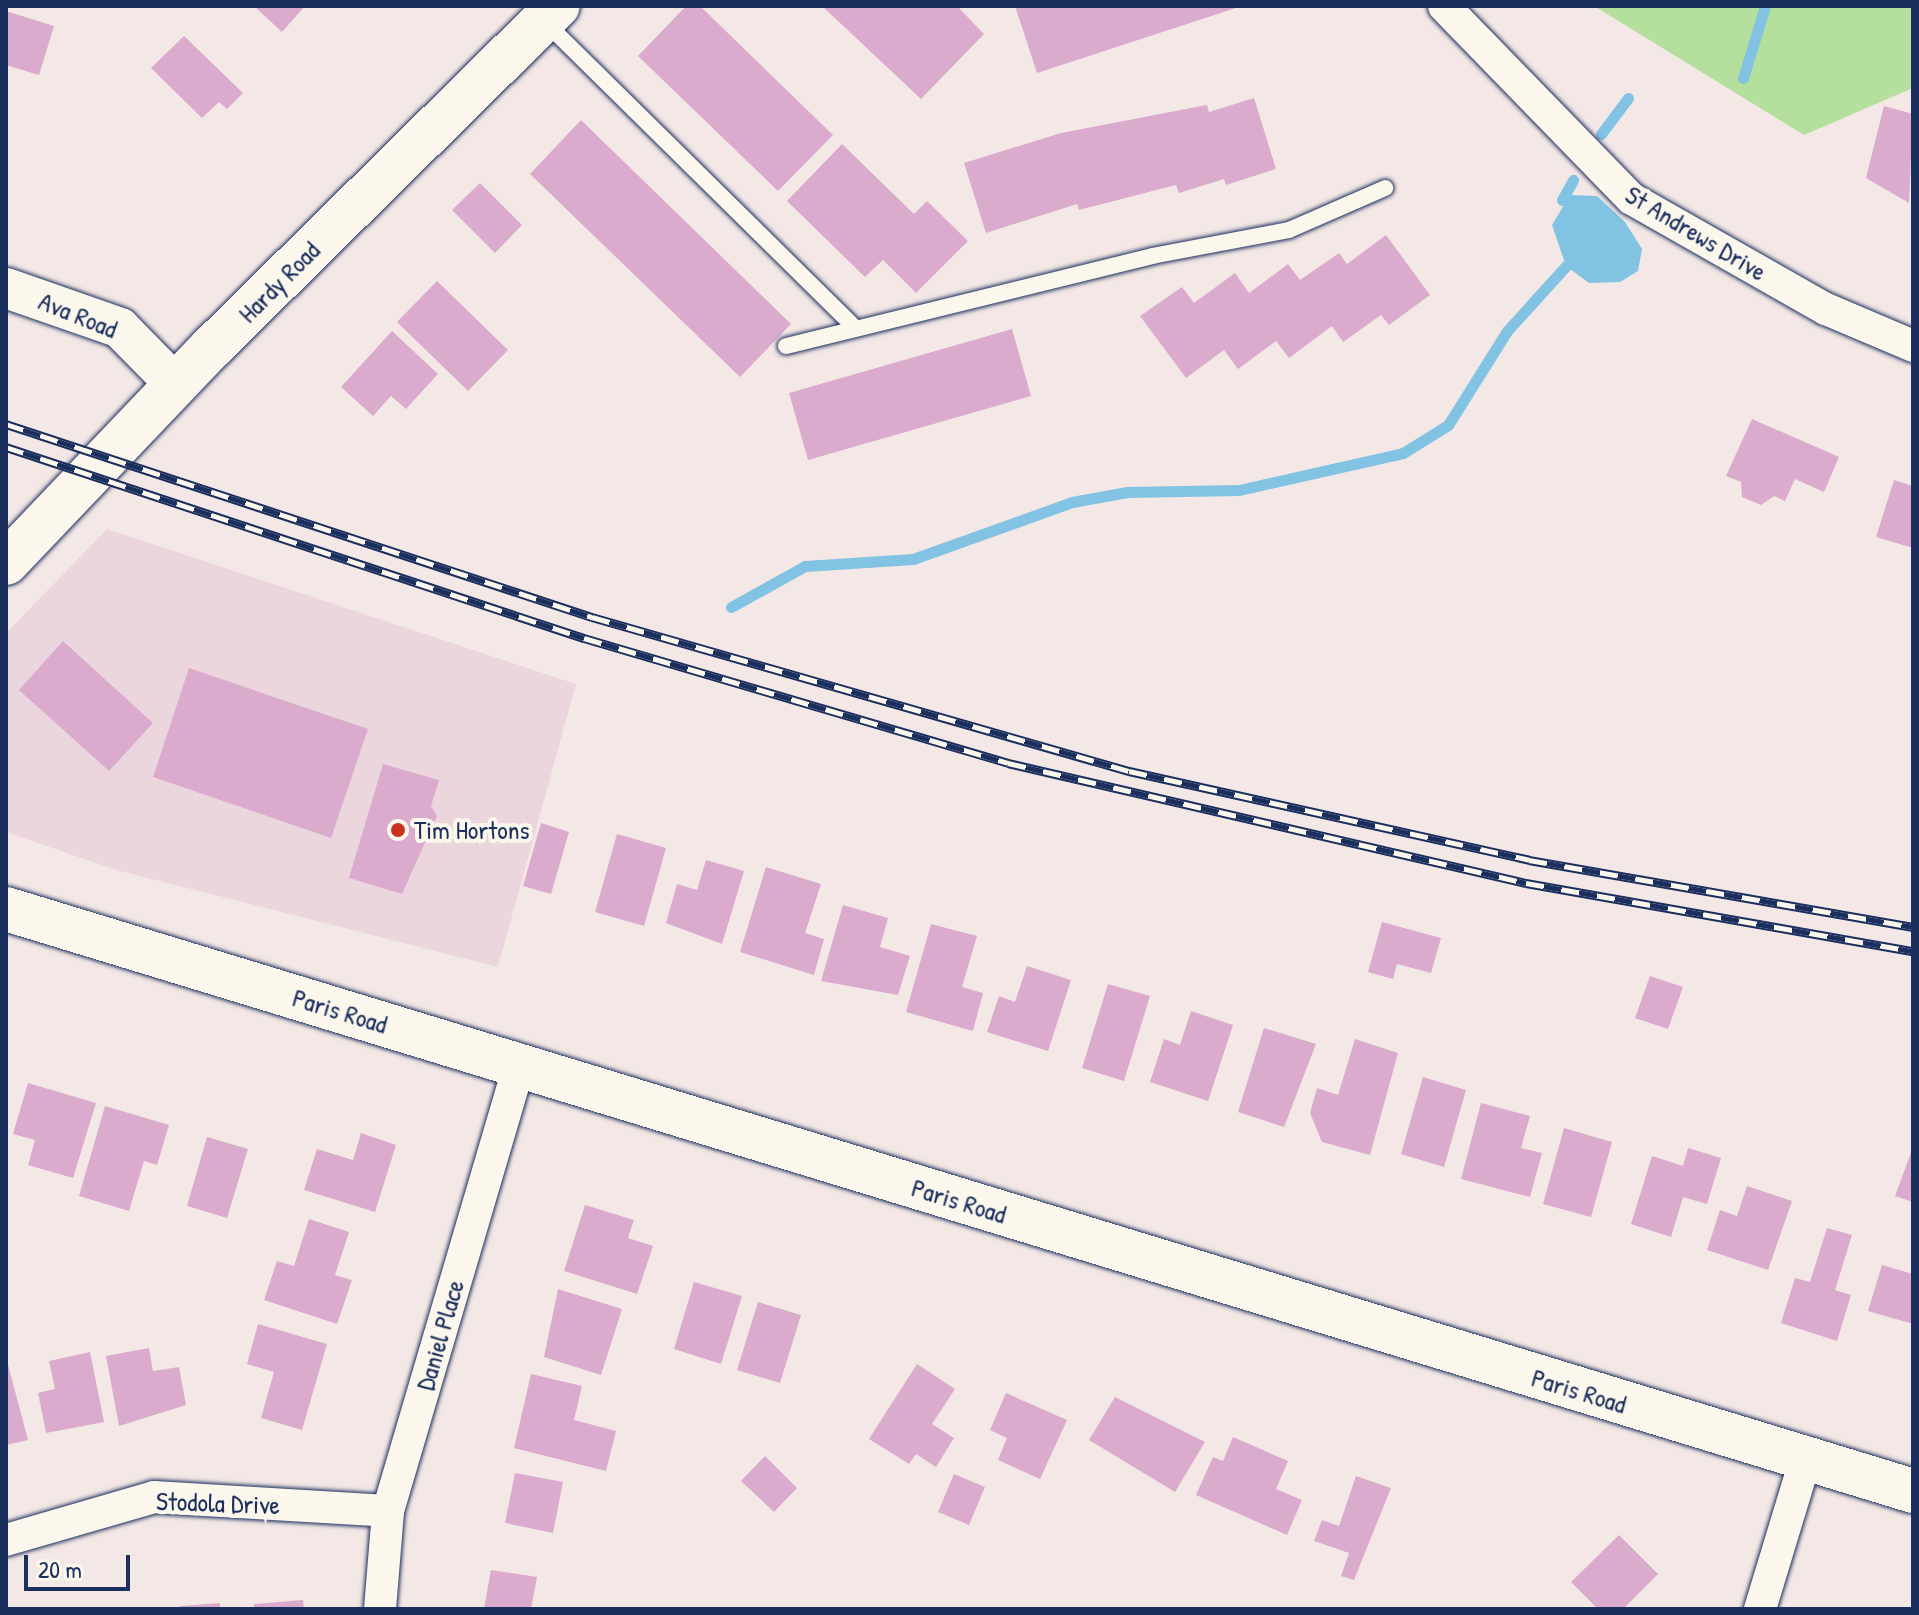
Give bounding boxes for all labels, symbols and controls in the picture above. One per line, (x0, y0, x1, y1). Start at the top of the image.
street label: St Andrews Drive (1620, 179, 1772, 287)
street label: Hardy Road (232, 235, 326, 329)
street label: Ava Road (34, 285, 122, 345)
place label: Tim Hortons (414, 814, 529, 846)
marker: Tim Hortons (389, 821, 407, 839)
street label: Paris Road (289, 982, 391, 1040)
street label: Paris Road (908, 1172, 1010, 1230)
street label: Daniel Place (409, 1276, 471, 1394)
street label: Paris Road (1528, 1362, 1630, 1420)
street label: Stodola Drive (155, 1485, 281, 1521)
scale bar (28, 1539, 134, 1589)
text: 20 m (38, 1553, 82, 1585)

